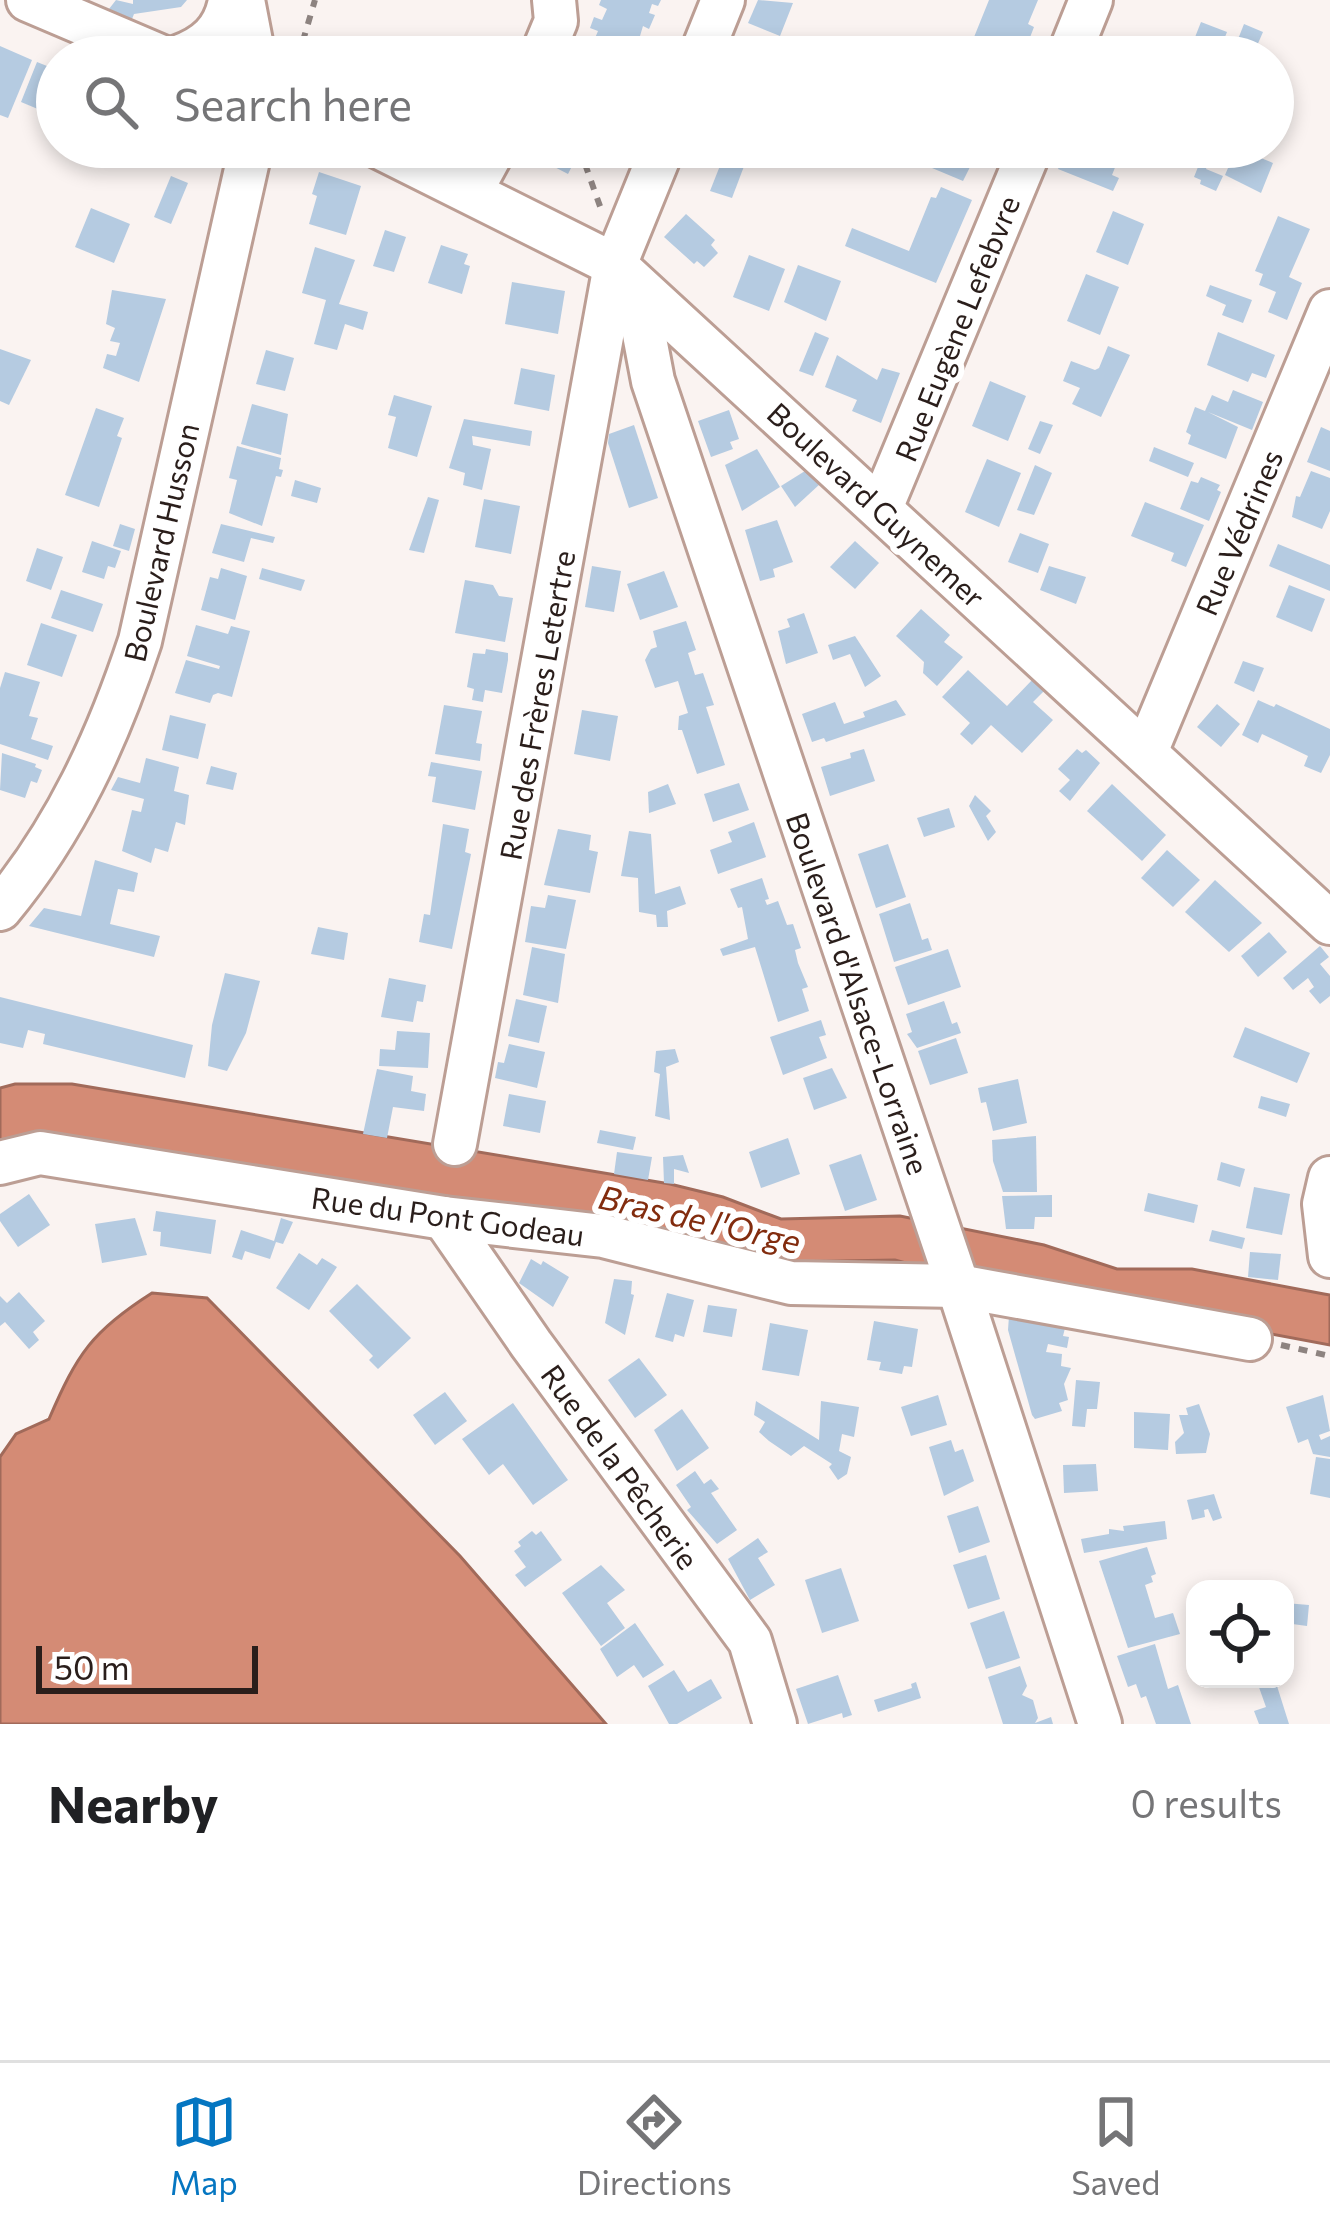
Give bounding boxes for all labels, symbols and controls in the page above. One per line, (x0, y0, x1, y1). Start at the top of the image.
search box (36, 36, 1294, 168)
icon: search (78, 69, 144, 135)
text: Search here (174, 75, 412, 130)
street label: Rue Eugène Lefebvre (886, 190, 1026, 466)
street label: Boulevard Guynemer (761, 394, 993, 614)
street label: Boulevard Husson (115, 419, 205, 665)
street label: Rue Védrines (1187, 444, 1289, 620)
street label: Rue des Frères Letertre (491, 547, 581, 863)
street label: Boulevard d'Alsace-Lorraine (780, 807, 938, 1179)
water label: Bras de l'Orge (595, 1175, 805, 1261)
street label: Rue du Pont Godeau (309, 1178, 587, 1252)
street label: Rue de la Pêcherie (534, 1357, 708, 1575)
map controls (1186, 1580, 1294, 1688)
button: locate (1186, 1580, 1294, 1688)
scale bar (36, 1640, 258, 1693)
text: 50 m (54, 1646, 130, 1687)
text: Nearby (48, 1771, 218, 1834)
text: 0 results (1130, 1778, 1282, 1826)
tab: Map (170, 2089, 238, 2202)
tab: Directions (577, 2089, 732, 2202)
tab: Saved (1071, 2089, 1160, 2202)

